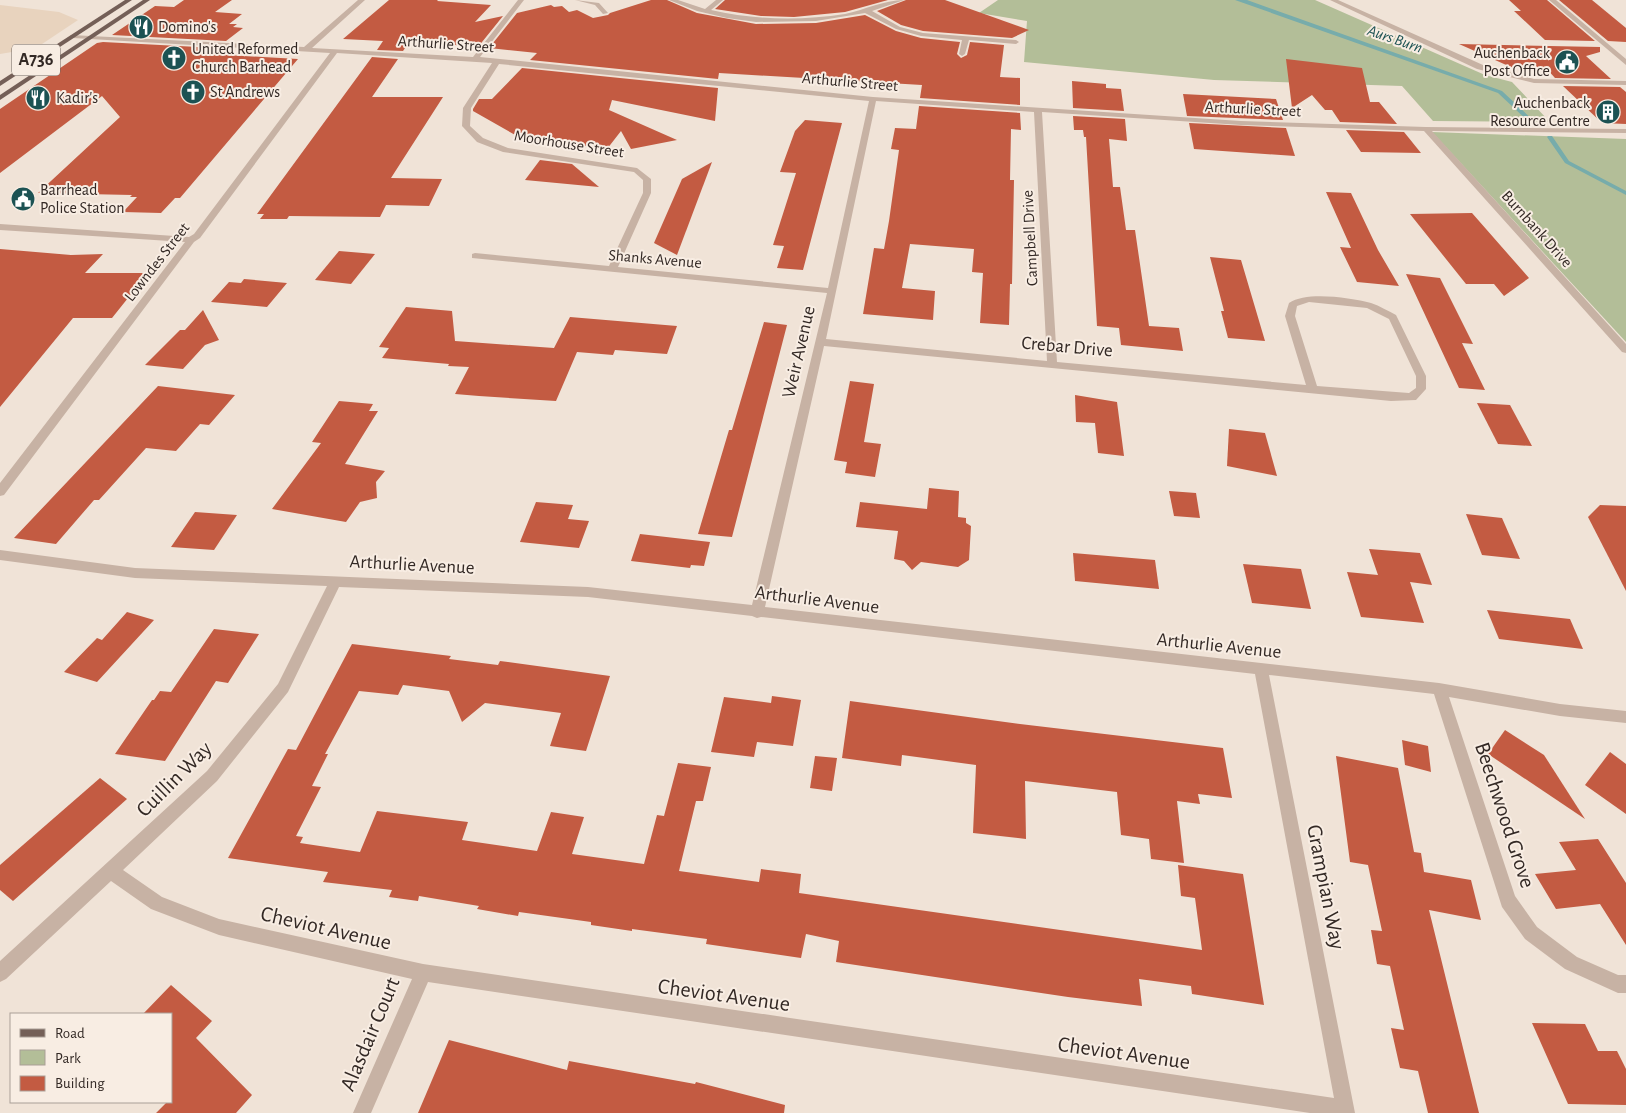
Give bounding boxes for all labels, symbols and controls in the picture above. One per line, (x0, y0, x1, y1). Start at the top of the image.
restaurant icon: Domino's (128, 14, 154, 40)
place label: Domino's (158, 19, 217, 35)
water label: Aurs Burn (1364, 22, 1425, 56)
street label: Arthurlie Street (397, 33, 495, 55)
place label: United Reformed Church Barhead (192, 41, 299, 75)
road number: A736 (12, 44, 60, 76)
church icon: United Reformed Church Barhead (161, 45, 187, 71)
place label: Auchenback Post Office (1474, 45, 1551, 79)
public building icon: Auchenback Post Office (1554, 49, 1580, 75)
street label: Arthurlie Street (801, 70, 899, 94)
church icon: St Andrews (180, 79, 206, 105)
place label: St Andrews (210, 84, 280, 100)
restaurant icon: Kadir's (25, 85, 51, 111)
place label: Kadir's (56, 90, 98, 106)
place label: Auchenback Resource Centre (1490, 95, 1591, 129)
street label: Arthurlie Street (1204, 98, 1302, 120)
building icon: Auchenback Resource Centre (1595, 99, 1621, 125)
street label: Moorhouse Street (513, 127, 625, 161)
place label: Barrhead Police Station (40, 182, 124, 216)
public building icon: Barrhead Police Station (10, 186, 36, 212)
street label: Burnbank Drive (1499, 188, 1575, 270)
street label: Campbell Drive (1020, 190, 1040, 286)
street label: Lowndes Street (121, 220, 193, 304)
street label: Shanks Avenue (608, 247, 702, 271)
street label: Weir Avenue (779, 304, 819, 400)
street label: Crebar Drive (1021, 334, 1113, 360)
street label: Arthurlie Avenue (349, 552, 475, 578)
street label: Arthurlie Avenue (754, 583, 880, 617)
street label: Arthurlie Avenue (1156, 630, 1282, 662)
street label: Cuillin Way (132, 737, 216, 821)
street label: Beechwood Grove (1471, 739, 1539, 891)
street label: Grampian Way (1303, 823, 1349, 952)
street label: Cheviot Avenue (259, 902, 393, 954)
street label: Alasdair Court (336, 974, 404, 1094)
street label: Cheviot Avenue (657, 975, 791, 1015)
legend (10, 1013, 172, 1103)
text: Road (55, 1026, 85, 1041)
street label: Cheviot Avenue (1057, 1033, 1191, 1073)
text: Park (55, 1051, 81, 1066)
text: Building (55, 1076, 105, 1091)

